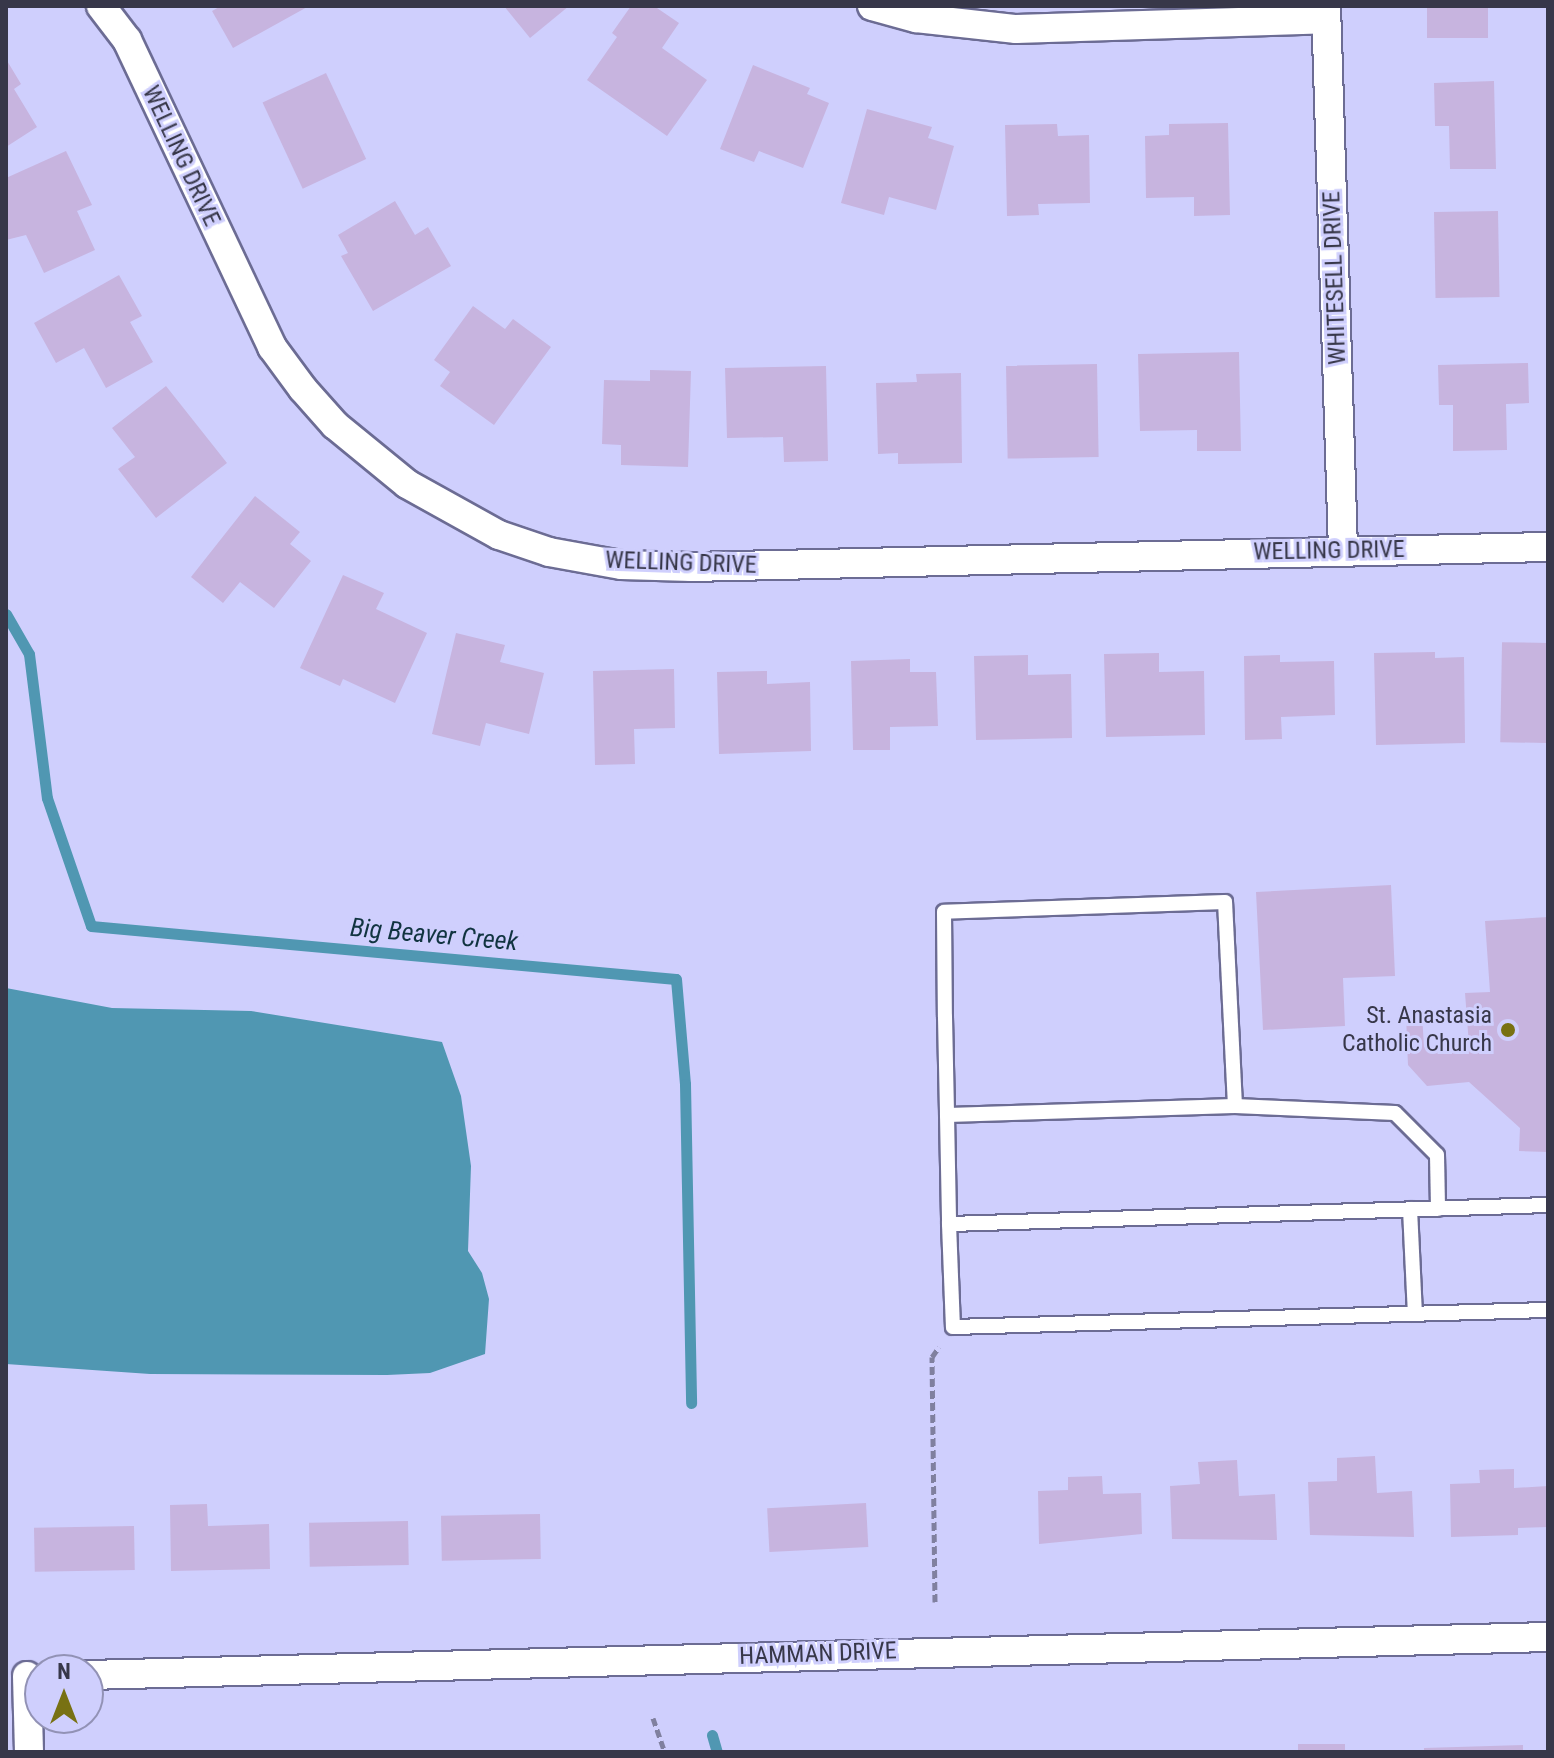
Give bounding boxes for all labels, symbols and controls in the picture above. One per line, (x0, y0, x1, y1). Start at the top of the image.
street label: WELLING DRIVE (136, 81, 226, 231)
street label: WHITESELL DRIVE (1318, 191, 1352, 365)
street label: WELLING DRIVE (1253, 535, 1405, 567)
street label: WELLING DRIVE (605, 546, 757, 580)
water label: Big Beaver Creek (349, 912, 519, 958)
place label: St. Anastasia Catholic Church (1342, 1002, 1492, 1058)
marker: St. Anastasia Catholic Church (1499, 1021, 1517, 1039)
street label: HAMMAN DRIVE (739, 1637, 897, 1671)
north arrow (24, 1654, 104, 1734)
text: N (57, 1659, 71, 1684)

